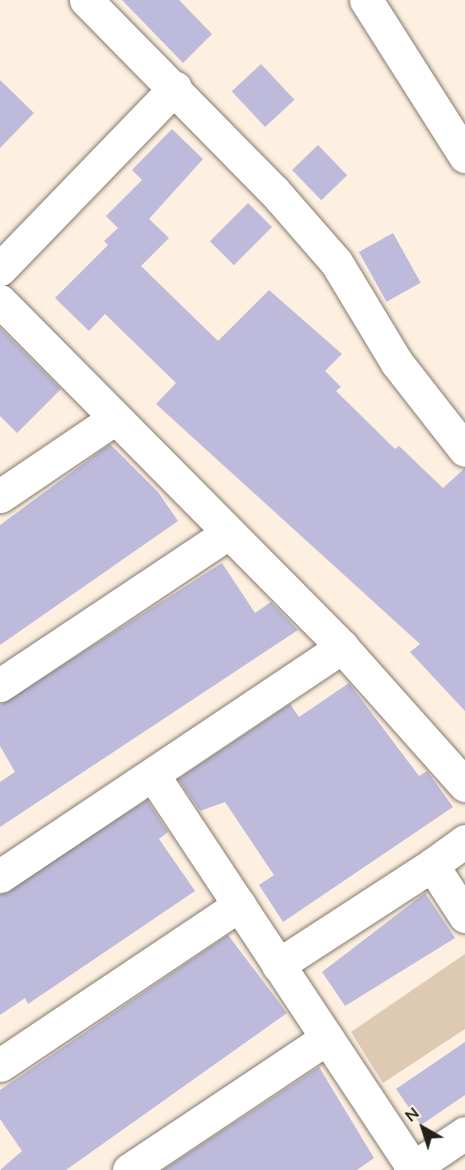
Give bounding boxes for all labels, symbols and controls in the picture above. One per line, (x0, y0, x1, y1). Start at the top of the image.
north arrow (393, 1098, 453, 1158)
text: N (401, 1102, 422, 1125)

